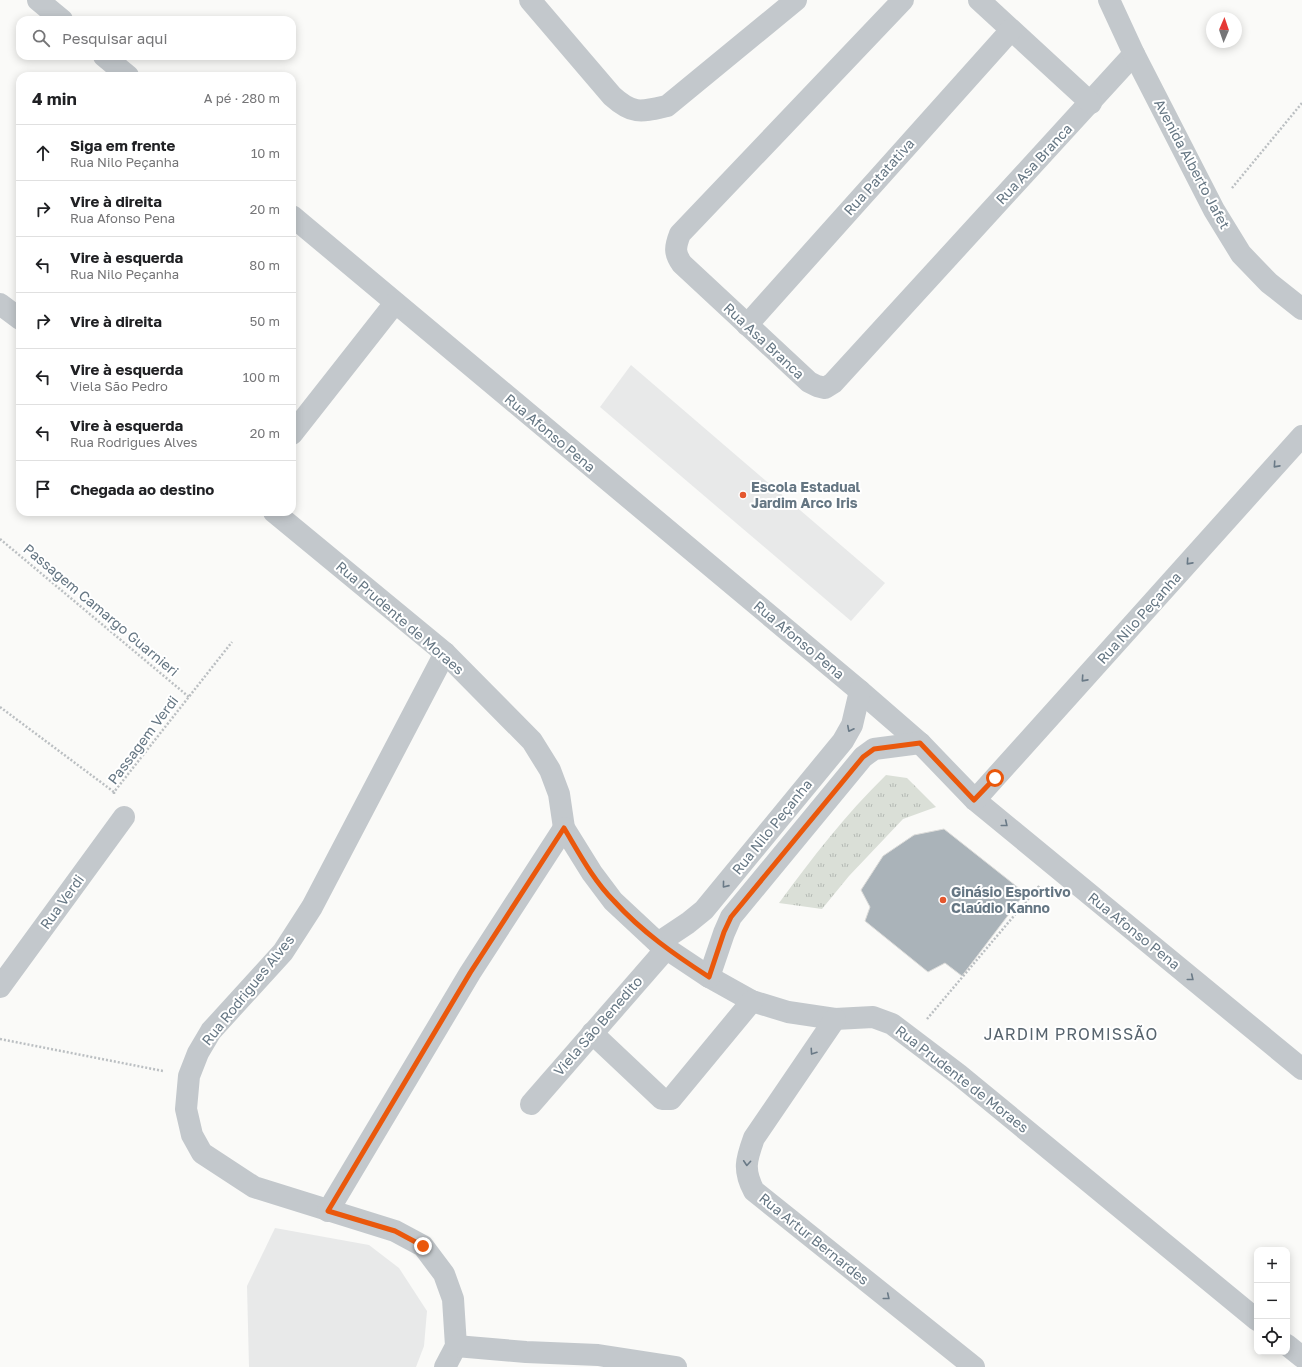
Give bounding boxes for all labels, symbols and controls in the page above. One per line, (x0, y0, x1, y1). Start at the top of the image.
north arrow (1206, 12, 1242, 48)
search box (16, 16, 296, 60)
icon: search (30, 27, 52, 49)
text: Pesquisar aqui (62, 29, 167, 47)
text: 4 min (32, 88, 77, 109)
text: A pé · 280 m (204, 90, 280, 106)
street label: Avenida Alberto Jafet (1151, 96, 1234, 232)
street label: Rua Asa Branca (992, 120, 1075, 207)
street label: Rua Patatativa (840, 135, 918, 219)
text: Siga em frente (70, 136, 175, 154)
icon: ahead (32, 142, 54, 164)
text: 10 m (251, 145, 280, 161)
text: Rua Nilo Peçanha (70, 154, 179, 170)
text: Vire à direita (70, 192, 162, 210)
icon: right (32, 198, 54, 220)
text: 20 m (250, 201, 280, 217)
text: Rua Afonso Pena (70, 210, 175, 226)
text: Vire à esquerda (70, 248, 183, 266)
icon: left (32, 254, 54, 276)
text: 80 m (249, 257, 280, 273)
text: Rua Nilo Peçanha (70, 266, 179, 282)
street label: Rua Asa Branca (721, 299, 808, 382)
icon: right (32, 310, 54, 332)
text: Vire à direita (70, 312, 162, 330)
text: 50 m (250, 313, 280, 329)
text: Vire à esquerda (70, 360, 183, 378)
icon: left (32, 366, 54, 388)
text: 100 m (243, 369, 280, 385)
text: Viela São Pedro (70, 378, 168, 394)
street label: Rua Afonso Pena (501, 390, 599, 476)
text: Vire à esquerda (70, 416, 183, 434)
icon: left (32, 422, 54, 444)
text: 20 m (250, 425, 280, 441)
text: Rua Rodrigues Alves (70, 434, 197, 450)
one-way arrow (1273, 460, 1281, 468)
icon: arrive (32, 478, 54, 500)
place label: Escola Estadual Jardim Arco Iris (751, 478, 861, 511)
text: Chegada ao destino (70, 480, 214, 498)
marker: Escola Estadual Jardim Arco Iris (738, 490, 748, 500)
street label: Passagem Camargo Guarnieri (20, 540, 182, 680)
street label: Rua Prudente de Moraes (333, 557, 468, 678)
one-way arrow (1186, 557, 1194, 565)
street label: Rua Nilo Peçanha (1093, 568, 1184, 667)
street label: Rua Afonso Pena (750, 597, 848, 683)
one-way arrow (1081, 674, 1088, 682)
street label: Passagem Verdi (104, 692, 181, 787)
one-way arrow (847, 725, 854, 732)
route start (986, 769, 1004, 787)
street label: Rua Nilo Peçanha (728, 776, 815, 878)
one-way arrow (1000, 820, 1007, 827)
street label: Rua Verdi (36, 871, 87, 932)
one-way arrow (722, 880, 729, 887)
place label: Ginásio Esportivo Claúdio Kanno (951, 883, 1071, 916)
street label: Rua Afonso Pena (1085, 888, 1184, 973)
marker: Ginásio Esportivo Claúdio Kanno (938, 895, 948, 905)
street label: Rua Rodrigues Alves (198, 931, 297, 1048)
street label: Viela São Benedito (550, 972, 646, 1079)
one-way arrow (1187, 974, 1194, 981)
street label: Rua Prudente de Moraes (892, 1021, 1032, 1136)
district label: JARDIM PROMISSÃO (984, 1024, 1158, 1044)
one-way arrow (810, 1048, 818, 1055)
one-way arrow (743, 1160, 752, 1166)
street label: Rua Artur Bernardes (756, 1189, 873, 1288)
route end (414, 1237, 432, 1255)
map controls (1254, 1247, 1290, 1355)
button: + (1254, 1247, 1290, 1283)
button: − (1254, 1283, 1290, 1319)
one-way arrow (882, 1293, 889, 1300)
button: locate (1254, 1319, 1290, 1355)

